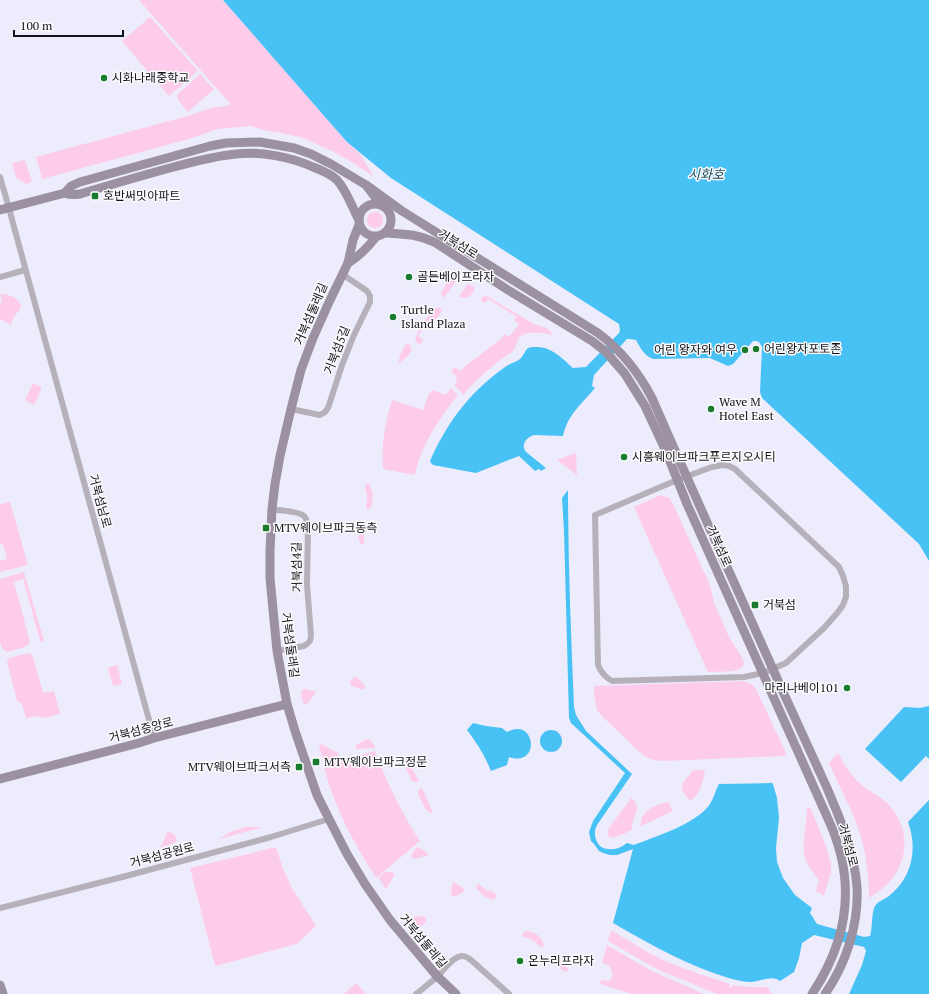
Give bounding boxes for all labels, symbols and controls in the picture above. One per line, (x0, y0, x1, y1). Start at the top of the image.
scale bar (14, 12, 123, 38)
text: 100 m (20, 18, 53, 33)
place label: 시화나래중학교 (112, 70, 189, 85)
marker: 시화나래중학교 (99, 73, 109, 83)
water label: 시화호 (688, 165, 725, 183)
place label: 호반써밋아파트 (103, 188, 180, 203)
marker: 호반써밋아파트 (90, 191, 100, 201)
street label: 거북섬로 (436, 226, 481, 262)
place label: 골든베이프라자 (417, 269, 494, 284)
marker: 골든베이프라자 (404, 272, 414, 282)
street label: 거북섬둘레길 (291, 280, 330, 347)
place label: Turtle Island Plaza (401, 302, 466, 331)
marker: Turtle Island Plaza (388, 312, 398, 322)
street label: 거북섬5길 (320, 324, 353, 376)
place label: 어린왕자포토존 (764, 341, 841, 356)
place label: 어린 왕자와 여우 (654, 342, 737, 357)
marker: 어린왕자포토존 (751, 344, 761, 354)
marker: 어린 왕자와 여우 (740, 345, 750, 355)
place label: Wave M Hotel East (719, 394, 774, 423)
marker: Wave M Hotel East (706, 404, 716, 414)
place label: 시흥웨이브파크푸르지오시티 (632, 449, 776, 464)
marker: 시흥웨이브파크푸르지오시티 (619, 452, 629, 462)
street label: 거북섬남로 (86, 472, 115, 529)
place label: MTV웨이브파크동측 (274, 520, 377, 535)
marker: MTV웨이브파크동측 (261, 523, 271, 533)
street label: 거북섬로 (704, 523, 735, 569)
street label: 거북섬4길 (289, 542, 304, 592)
place label: 거북섬 (763, 597, 796, 612)
marker: 거북섬 (750, 600, 760, 610)
street label: 거북섬둘레길 (278, 611, 303, 679)
place label: 마리나베이101 (765, 680, 839, 695)
marker: 마리나베이101 (842, 683, 852, 693)
street label: 거북섬중앙로 (107, 714, 175, 745)
place label: MTV웨이브파크정문 (324, 754, 427, 769)
marker: MTV웨이브파크정문 (311, 757, 321, 767)
place label: MTV웨이브파크서측 (188, 759, 291, 774)
marker: MTV웨이브파크서측 (294, 762, 304, 772)
street label: 거북섬로 (836, 822, 861, 868)
street label: 거북섬공원로 (128, 839, 196, 870)
street label: 거북섬둘레길 (396, 910, 450, 971)
place label: 온누리프라자 (528, 953, 594, 968)
marker: 온누리프라자 (515, 956, 525, 966)

